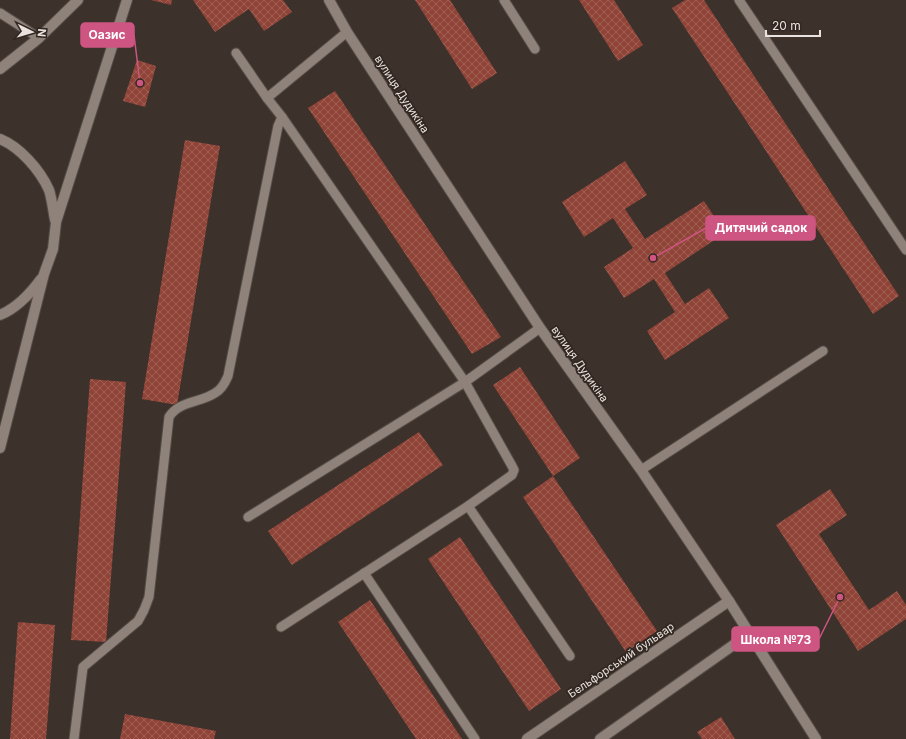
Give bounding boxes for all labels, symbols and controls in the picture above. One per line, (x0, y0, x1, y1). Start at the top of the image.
north arrow (12, 12, 52, 52)
scale bar (766, 12, 820, 38)
text: 20 m (772, 18, 801, 33)
callout: Оазис (81, 23, 134, 47)
text: Оазис (89, 27, 125, 42)
text: N (35, 28, 49, 38)
street label: вулиця Дудикіна (372, 52, 432, 136)
callout: Дитячий садок (706, 216, 815, 240)
text: Дитячий садок (715, 220, 807, 235)
street label: вулиця Дудикіна (548, 323, 612, 405)
street label: Бельфорський бульвар (565, 619, 677, 701)
callout: Школа №73 (732, 627, 819, 651)
text: Школа №73 (741, 632, 812, 647)

